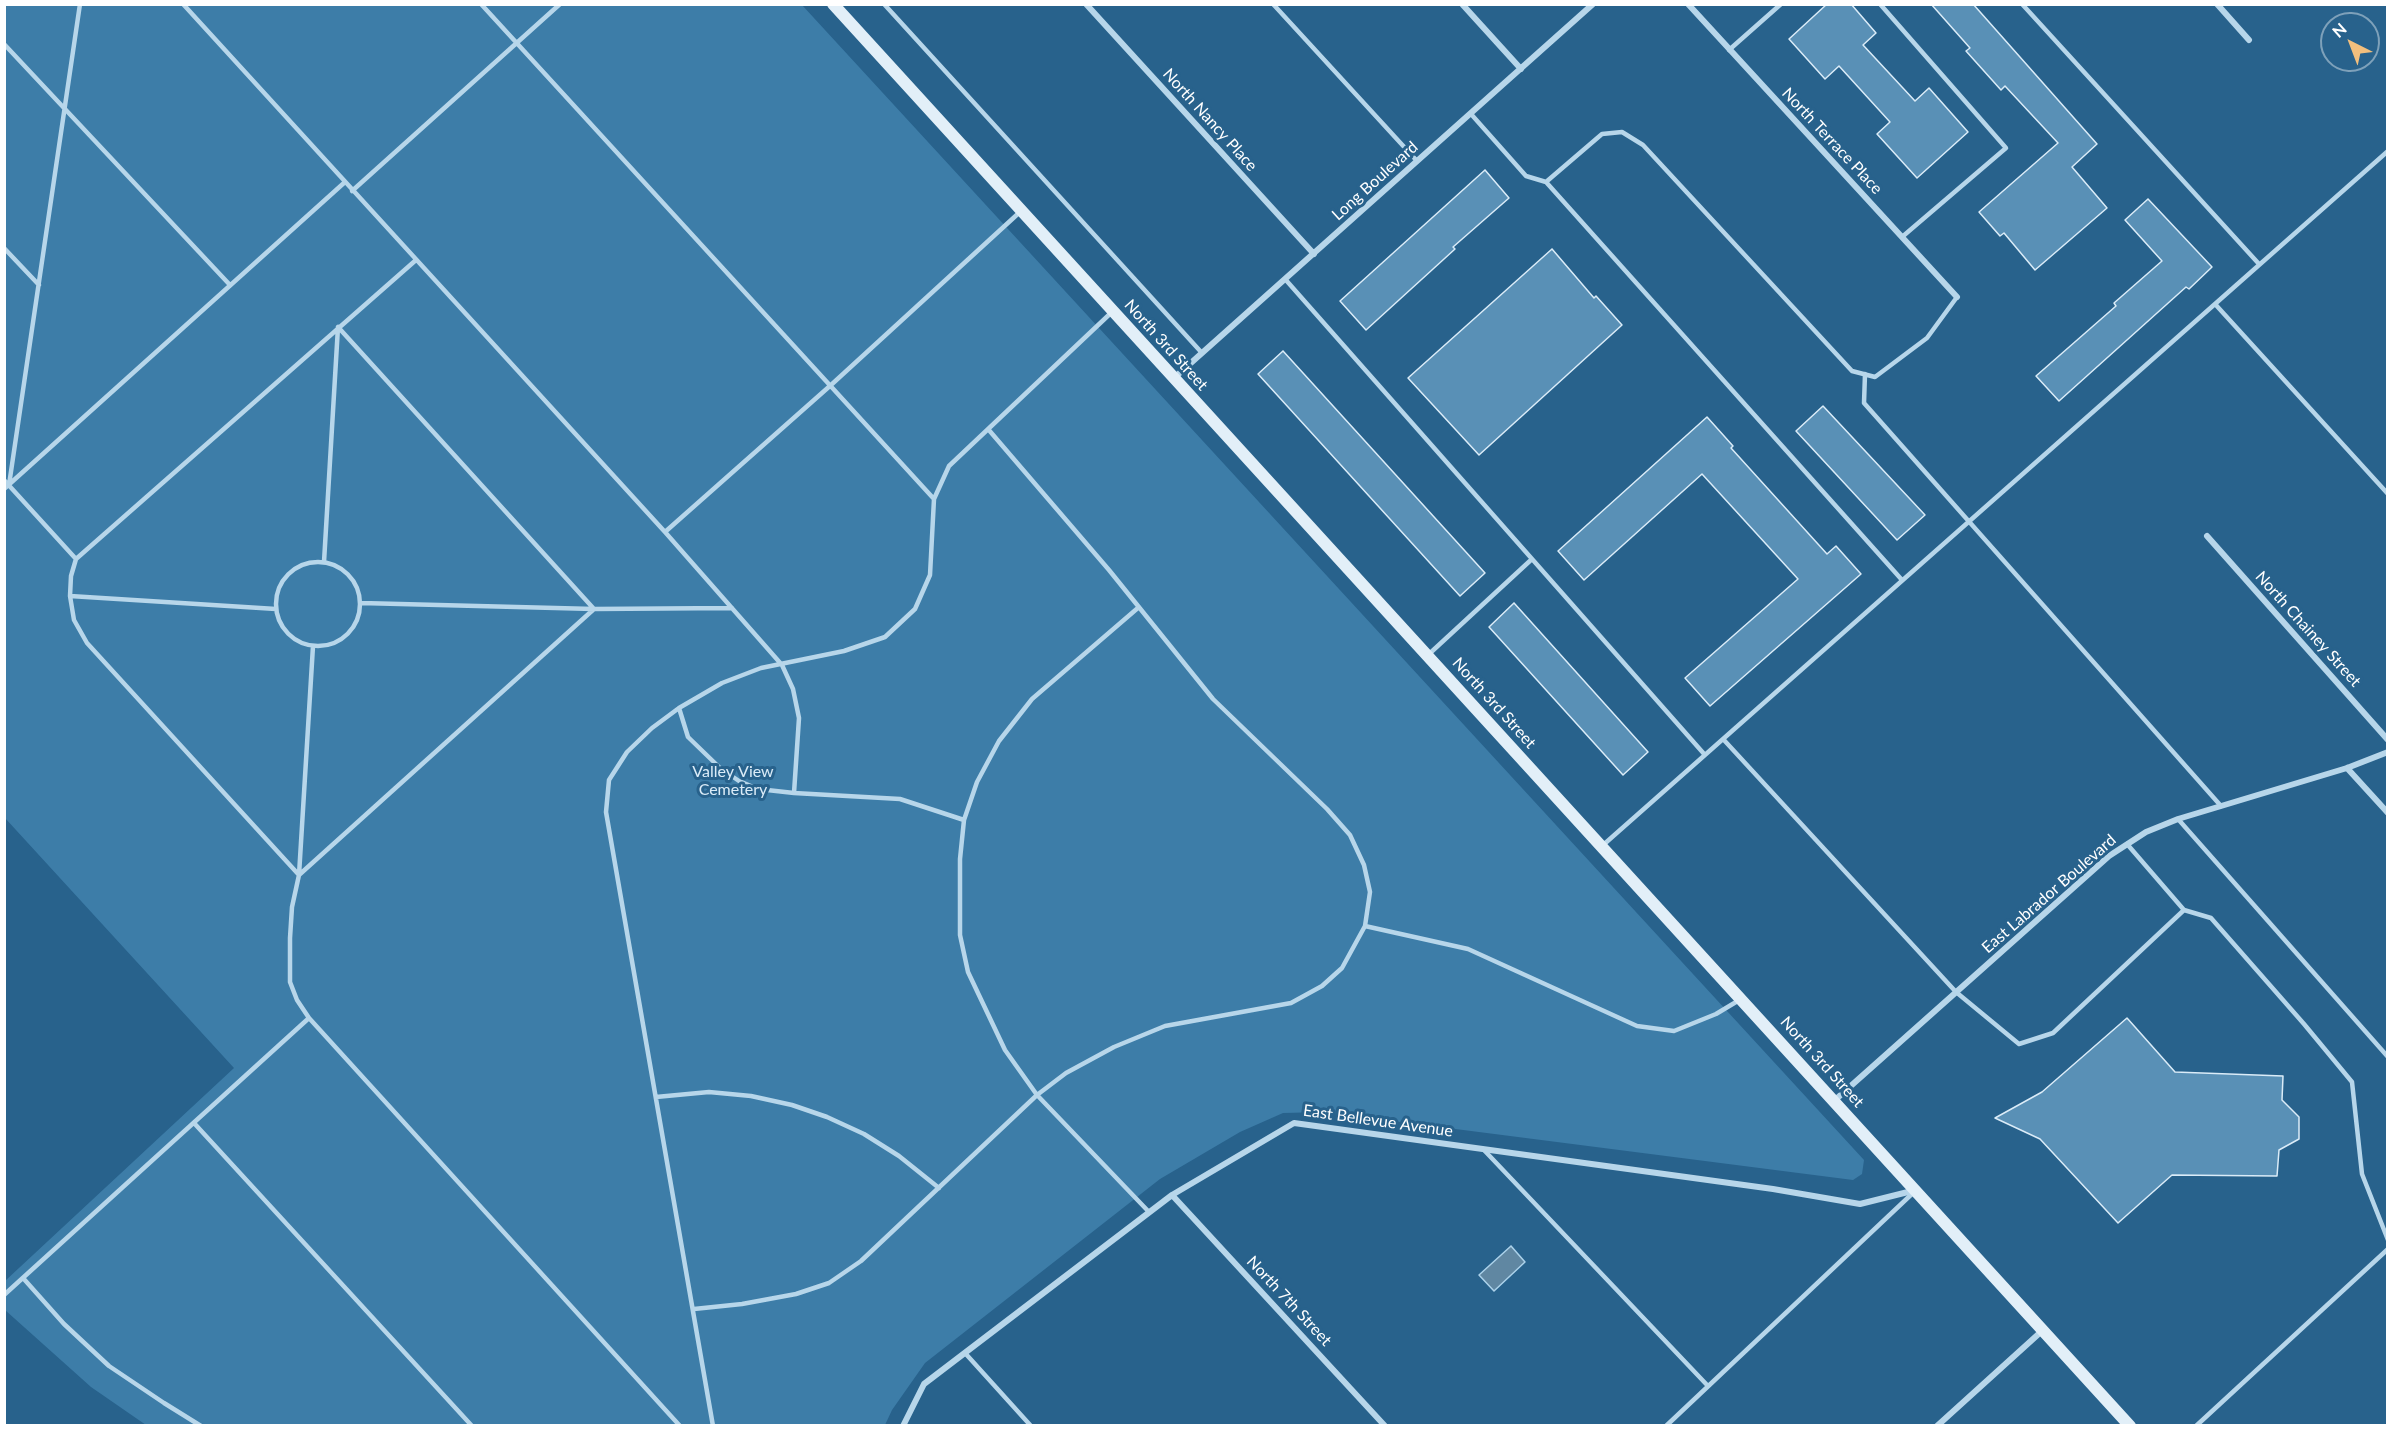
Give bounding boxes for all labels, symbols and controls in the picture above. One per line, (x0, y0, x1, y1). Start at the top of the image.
north arrow (2320, 12, 2380, 72)
text: N (2328, 19, 2350, 41)
street label: North Nancy Place (1159, 65, 1261, 175)
street label: North Terrace Place (1778, 84, 1886, 198)
street label: Long Boulevard (1328, 137, 1422, 225)
street label: North 3rd Street (1120, 296, 1212, 394)
street label: North Chainey Street (2251, 567, 2365, 691)
street label: North 3rd Street (1448, 654, 1540, 752)
park label: Valley View Cemetery (692, 762, 774, 800)
street label: East Labrador Boulevard (1978, 831, 2120, 957)
street label: North 3rd Street (1776, 1013, 1868, 1111)
street label: East Bellevue Avenue (1302, 1101, 1454, 1141)
street label: North 7th Street (1242, 1252, 1336, 1350)

